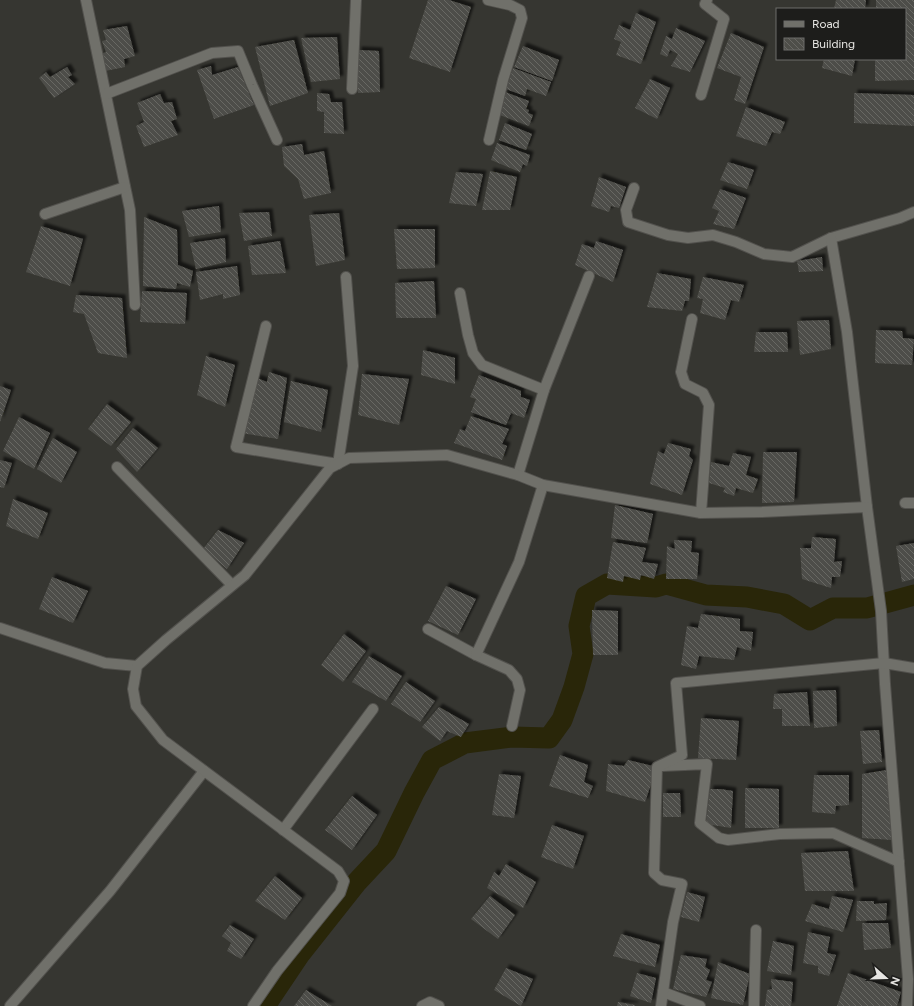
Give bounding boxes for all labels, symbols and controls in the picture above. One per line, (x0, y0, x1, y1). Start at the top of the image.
legend (776, 8, 906, 60)
text: Road (812, 17, 840, 31)
text: Building (812, 37, 855, 51)
north arrow (866, 958, 906, 998)
text: N (887, 975, 902, 987)

